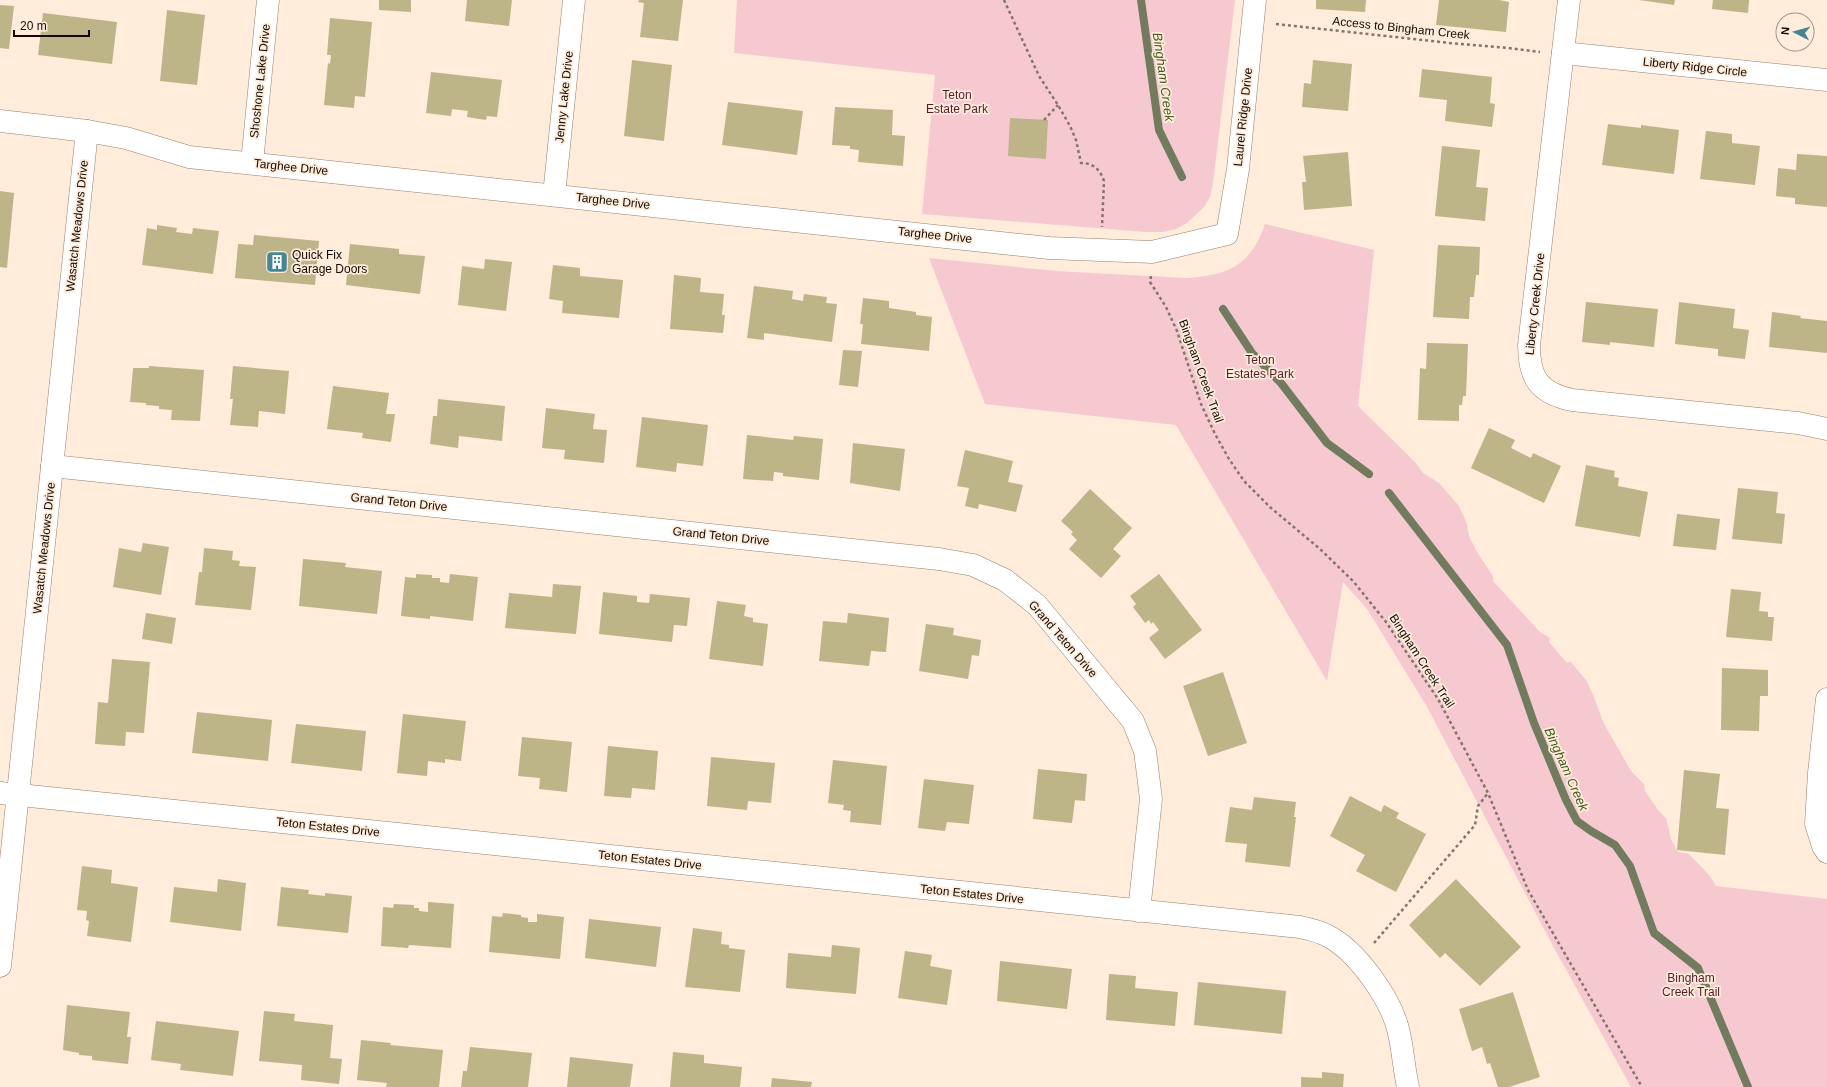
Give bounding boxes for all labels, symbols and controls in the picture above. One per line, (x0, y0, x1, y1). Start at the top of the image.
scale bar (14, 12, 89, 38)
north arrow (1775, 12, 1815, 52)
street label: Access to Bingham Creek (1332, 14, 1471, 42)
text: 20 m (20, 19, 47, 33)
street label: Shoshone Lake Drive (247, 23, 273, 139)
text: N (1779, 26, 1791, 36)
water label: Bingham Creek (1150, 32, 1177, 124)
street label: Jenny Lake Drive (552, 50, 576, 144)
street label: Liberty Ridge Circle (1642, 55, 1748, 79)
street label: Laurel Ridge Drive (1231, 67, 1255, 167)
park label: Teton Estate Park (926, 88, 989, 116)
street label: Targhee Drive (253, 156, 329, 178)
street label: Wasatch Meadows Drive (63, 159, 91, 293)
street label: Targhee Drive (575, 190, 651, 212)
street label: Targhee Drive (897, 224, 973, 246)
place label: Quick Fix Garage Doors (292, 248, 367, 276)
building icon: Quick Fix Garage Doors (264, 249, 290, 275)
street label: Liberty Creek Drive (1523, 252, 1547, 356)
street label: Bingham Creek Trail (1176, 318, 1226, 424)
park label: Teton Estates Park (1226, 353, 1295, 381)
street label: Wasatch Meadows Drive (30, 481, 58, 615)
street label: Grand Teton Drive (350, 490, 448, 514)
street label: Grand Teton Drive (672, 524, 770, 548)
street label: Grand Teton Drive (1026, 598, 1100, 680)
street label: Bingham Creek Trail (1387, 612, 1457, 710)
water label: Bingham Creek (1541, 725, 1592, 815)
street label: Teton Estates Drive (276, 815, 381, 839)
street label: Teton Estates Drive (598, 848, 703, 872)
street label: Teton Estates Drive (920, 882, 1025, 906)
park label: Bingham Creek Trail (1662, 971, 1720, 999)

